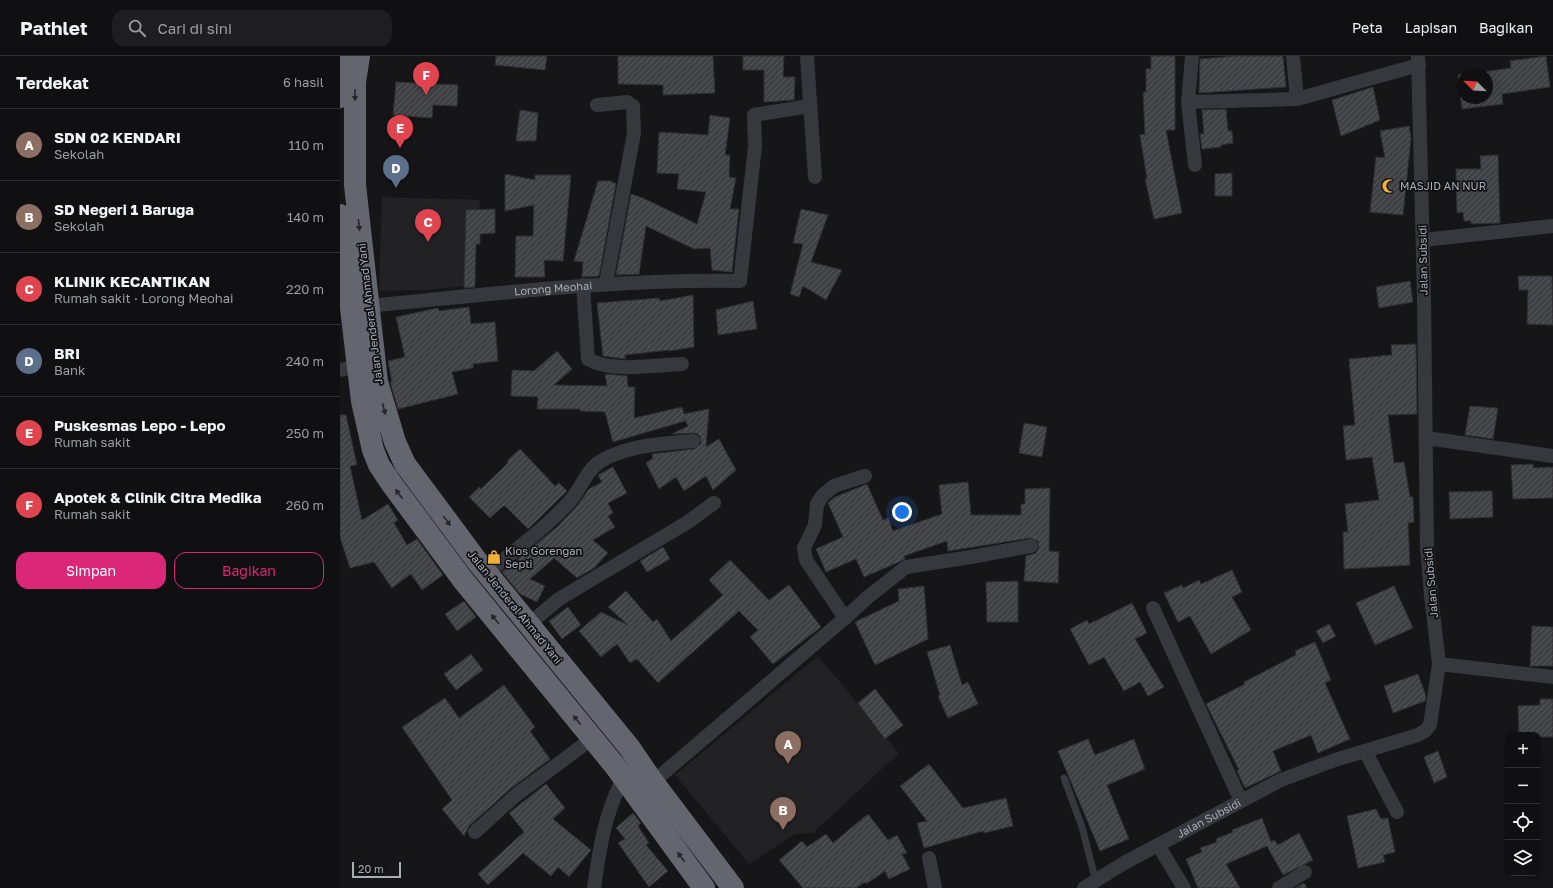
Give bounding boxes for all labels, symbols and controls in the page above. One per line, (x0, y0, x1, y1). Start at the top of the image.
search box (112, 10, 392, 46)
text: Pathlet (20, 16, 88, 39)
icon: search (126, 17, 148, 39)
text: Cari di sini (158, 19, 232, 37)
text: Peta (1352, 19, 1383, 36)
text: Lapisan (1405, 19, 1457, 36)
text: Bagikan (1479, 19, 1533, 36)
pin: F (413, 62, 439, 95)
north arrow (1457, 68, 1493, 104)
text: Terdekat (16, 72, 89, 93)
text: 6 hasil (283, 74, 324, 90)
one-way arrow (352, 89, 358, 102)
pin: E (387, 115, 413, 148)
text: SDN 02 KENDARI (54, 128, 181, 146)
text: A (24, 137, 34, 153)
text: 110 m (289, 137, 324, 153)
text: Sekolah (54, 146, 104, 162)
pin: D (383, 155, 409, 188)
mosque icon: MASJID AN NUR (1381, 178, 1397, 194)
place label: MASJID AN NUR (1400, 179, 1486, 192)
text: SD Negeri 1 Baruga (54, 200, 194, 218)
text: B (24, 209, 34, 225)
text: 140 m (287, 209, 324, 225)
pin: C (415, 209, 441, 242)
text: Sekolah (54, 218, 104, 234)
one-way arrow (356, 219, 362, 231)
street label: Jalan Subsidi (1415, 225, 1430, 295)
street label: Jalan Jenderal Ahmad Yani (354, 243, 385, 385)
text: KLINIK KECANTIKAN (54, 272, 210, 290)
street label: Lorong Meohai (514, 278, 593, 298)
text: C (24, 281, 34, 297)
text: 220 m (286, 281, 324, 297)
text: Rumah sakit · Lorong Meohai (54, 290, 234, 306)
text: BRI (54, 344, 80, 362)
text: D (24, 353, 34, 369)
text: 240 m (286, 353, 324, 369)
text: Bank (54, 362, 85, 378)
one-way arrow (381, 402, 387, 415)
text: Puskesmas Lepo - Lepo (54, 416, 225, 434)
text: E (25, 425, 33, 441)
text: 250 m (286, 425, 324, 441)
text: Rumah sakit (54, 434, 131, 450)
text: Apotek & Clinik Citra Medika (54, 488, 262, 506)
one-way arrow (394, 488, 403, 499)
text: F (25, 497, 33, 513)
text: 260 m (286, 497, 324, 513)
your location (892, 502, 912, 522)
text: Rumah sakit (54, 506, 131, 522)
one-way arrow (443, 515, 451, 526)
place label: Kios Gorengan Septi (505, 544, 582, 570)
street label: Jalan Jenderal Ahmad Yani (466, 547, 565, 666)
street label: Jalan Subsidi (1421, 547, 1440, 619)
shop icon: Kios Gorengan Septi (486, 549, 502, 565)
button: Simpan (16, 552, 166, 589)
button: Bagikan (174, 552, 324, 589)
one-way arrow (490, 614, 499, 625)
one-way arrow (573, 714, 582, 725)
pin: A (775, 731, 801, 764)
map controls (1505, 732, 1541, 876)
button: + (1505, 732, 1541, 768)
button: − (1505, 768, 1541, 804)
street label: Jalan Subsidi (1174, 796, 1243, 840)
pin: B (770, 797, 796, 830)
button: locate (1505, 804, 1541, 840)
button: layers (1505, 840, 1541, 876)
one-way arrow (677, 851, 685, 862)
scale bar (352, 860, 401, 879)
text: 20 m (358, 862, 384, 875)

